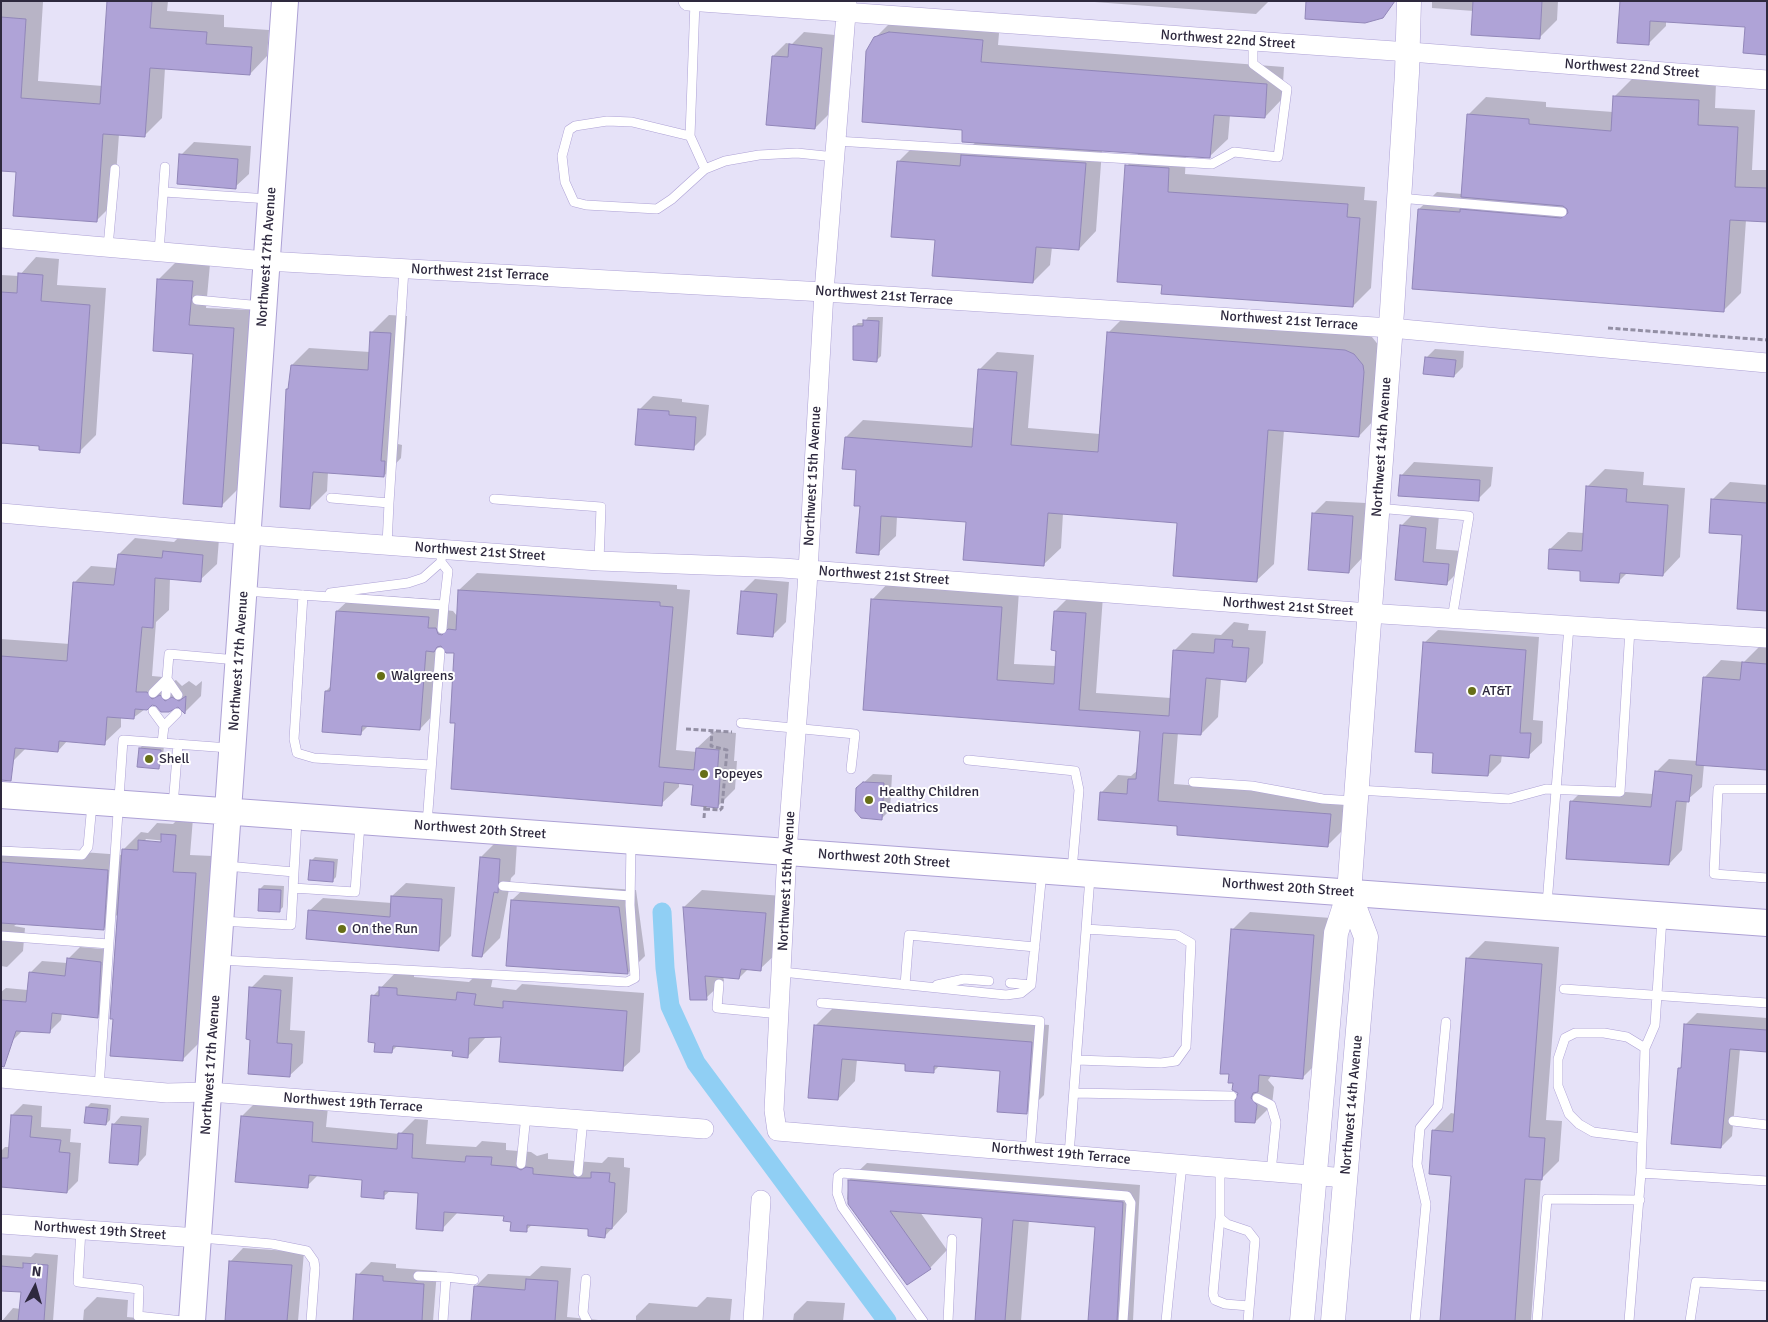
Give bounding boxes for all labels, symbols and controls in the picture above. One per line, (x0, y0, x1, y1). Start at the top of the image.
street label: Northwest 22nd Street (1160, 27, 1296, 53)
street label: Northwest 22nd Street (1564, 56, 1700, 82)
street label: Northwest 17th Avenue (254, 187, 280, 327)
street label: Northwest 21st Terrace (411, 261, 549, 285)
street label: Northwest 21st Terrace (814, 283, 954, 309)
street label: Northwest 21st Terrace (1219, 308, 1359, 334)
street label: Northwest 14th Avenue (1369, 377, 1395, 517)
street label: Northwest 15th Avenue (801, 406, 825, 546)
street label: Northwest 21st Street (414, 539, 546, 565)
street label: Northwest 21st Street (818, 563, 950, 589)
street label: Northwest 17th Avenue (226, 591, 252, 731)
street label: Northwest 21st Street (1222, 594, 1354, 620)
place label: Walgreens (391, 668, 454, 684)
marker: Walgreens (375, 670, 387, 682)
place label: AT&T (1482, 683, 1512, 699)
marker: AT&T (1466, 685, 1478, 697)
place label: Shell (159, 751, 189, 767)
marker: Shell (143, 753, 155, 765)
place label: Popeyes (714, 766, 763, 782)
marker: Popeyes (698, 768, 710, 780)
place label: Healthy Children Pediatrics (879, 784, 979, 816)
marker: Healthy Children Pediatrics (863, 794, 875, 806)
street label: Northwest 15th Avenue (775, 811, 799, 951)
street label: Northwest 20th Street (413, 817, 547, 843)
street label: Northwest 20th Street (817, 846, 951, 872)
street label: Northwest 20th Street (1221, 875, 1355, 901)
place label: On the Run (352, 921, 418, 937)
marker: On the Run (336, 923, 348, 935)
street label: Northwest 17th Avenue (198, 995, 224, 1135)
street label: Northwest 14th Avenue (1338, 1034, 1366, 1176)
street label: Northwest 19th Terrace (283, 1090, 423, 1116)
street label: Northwest 19th Terrace (991, 1140, 1131, 1168)
street label: Northwest 19th Street (33, 1218, 167, 1244)
north arrow (10, 1262, 60, 1312)
text: N (31, 1263, 42, 1281)

